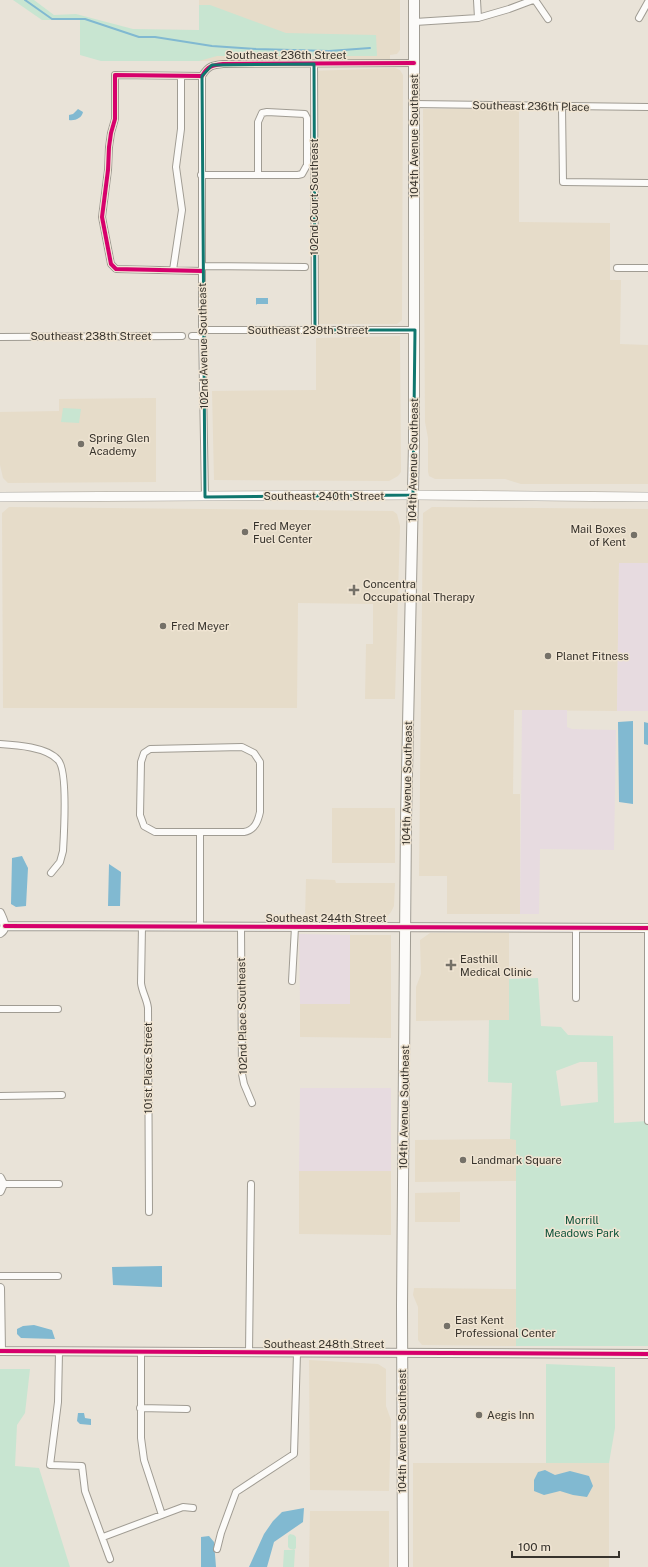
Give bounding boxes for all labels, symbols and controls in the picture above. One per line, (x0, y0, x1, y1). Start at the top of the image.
street label: Southeast 236th Street (226, 49, 346, 61)
street label: 104th Avenue Southeast (408, 74, 420, 198)
street label: Southeast 236th Place (472, 99, 590, 113)
street label: 102nd Court Southeast (308, 138, 320, 256)
street label: 102nd Avenue Southeast (196, 283, 210, 409)
street label: Southeast 239th Street (248, 324, 368, 336)
street label: Southeast 238th Street (30, 330, 152, 342)
street label: 104th Avenue Southeast (406, 398, 420, 522)
place label: Spring Glen Academy (89, 432, 150, 457)
marker: Spring Glen Academy (76, 439, 86, 449)
street label: Southeast 240th Street (264, 490, 384, 502)
place label: Fred Meyer Fuel Center (253, 520, 313, 545)
place label: Mail Boxes of Kent (570, 523, 626, 548)
marker: Fred Meyer Fuel Center (240, 527, 250, 537)
marker: Mail Boxes of Kent (629, 530, 639, 540)
place label: Concentra Occupational Therapy (363, 578, 475, 603)
marker: Concentra Occupational Therapy (348, 584, 360, 596)
place label: Fred Meyer (171, 620, 229, 632)
marker: Fred Meyer (158, 621, 168, 631)
place label: Planet Fitness (556, 650, 629, 662)
marker: Planet Fitness (543, 651, 553, 661)
street label: 104th Avenue Southeast (400, 721, 414, 845)
street label: Southeast 244th Street (266, 912, 386, 924)
place label: Easthill Medical Clinic (460, 953, 532, 978)
street label: 102nd Place Southeast (235, 957, 249, 1075)
marker: Easthill Medical Clinic (445, 959, 457, 971)
street label: 101st Place Street (142, 1022, 154, 1114)
street label: 104th Avenue Southeast (397, 1045, 411, 1169)
place label: Landmark Square (471, 1154, 562, 1166)
marker: Landmark Square (458, 1155, 468, 1165)
park label: Morrill Meadows Park (545, 1214, 619, 1239)
place label: East Kent Professional Center (455, 1314, 556, 1339)
marker: East Kent Professional Center (442, 1321, 452, 1331)
street label: Southeast 248th Street (263, 1338, 385, 1350)
street label: 104th Avenue Southeast (396, 1369, 408, 1493)
place label: Aegis Inn (487, 1409, 534, 1421)
marker: Aegis Inn (474, 1410, 484, 1420)
scale bar (512, 1533, 619, 1559)
text: 100 m (518, 1540, 551, 1554)

